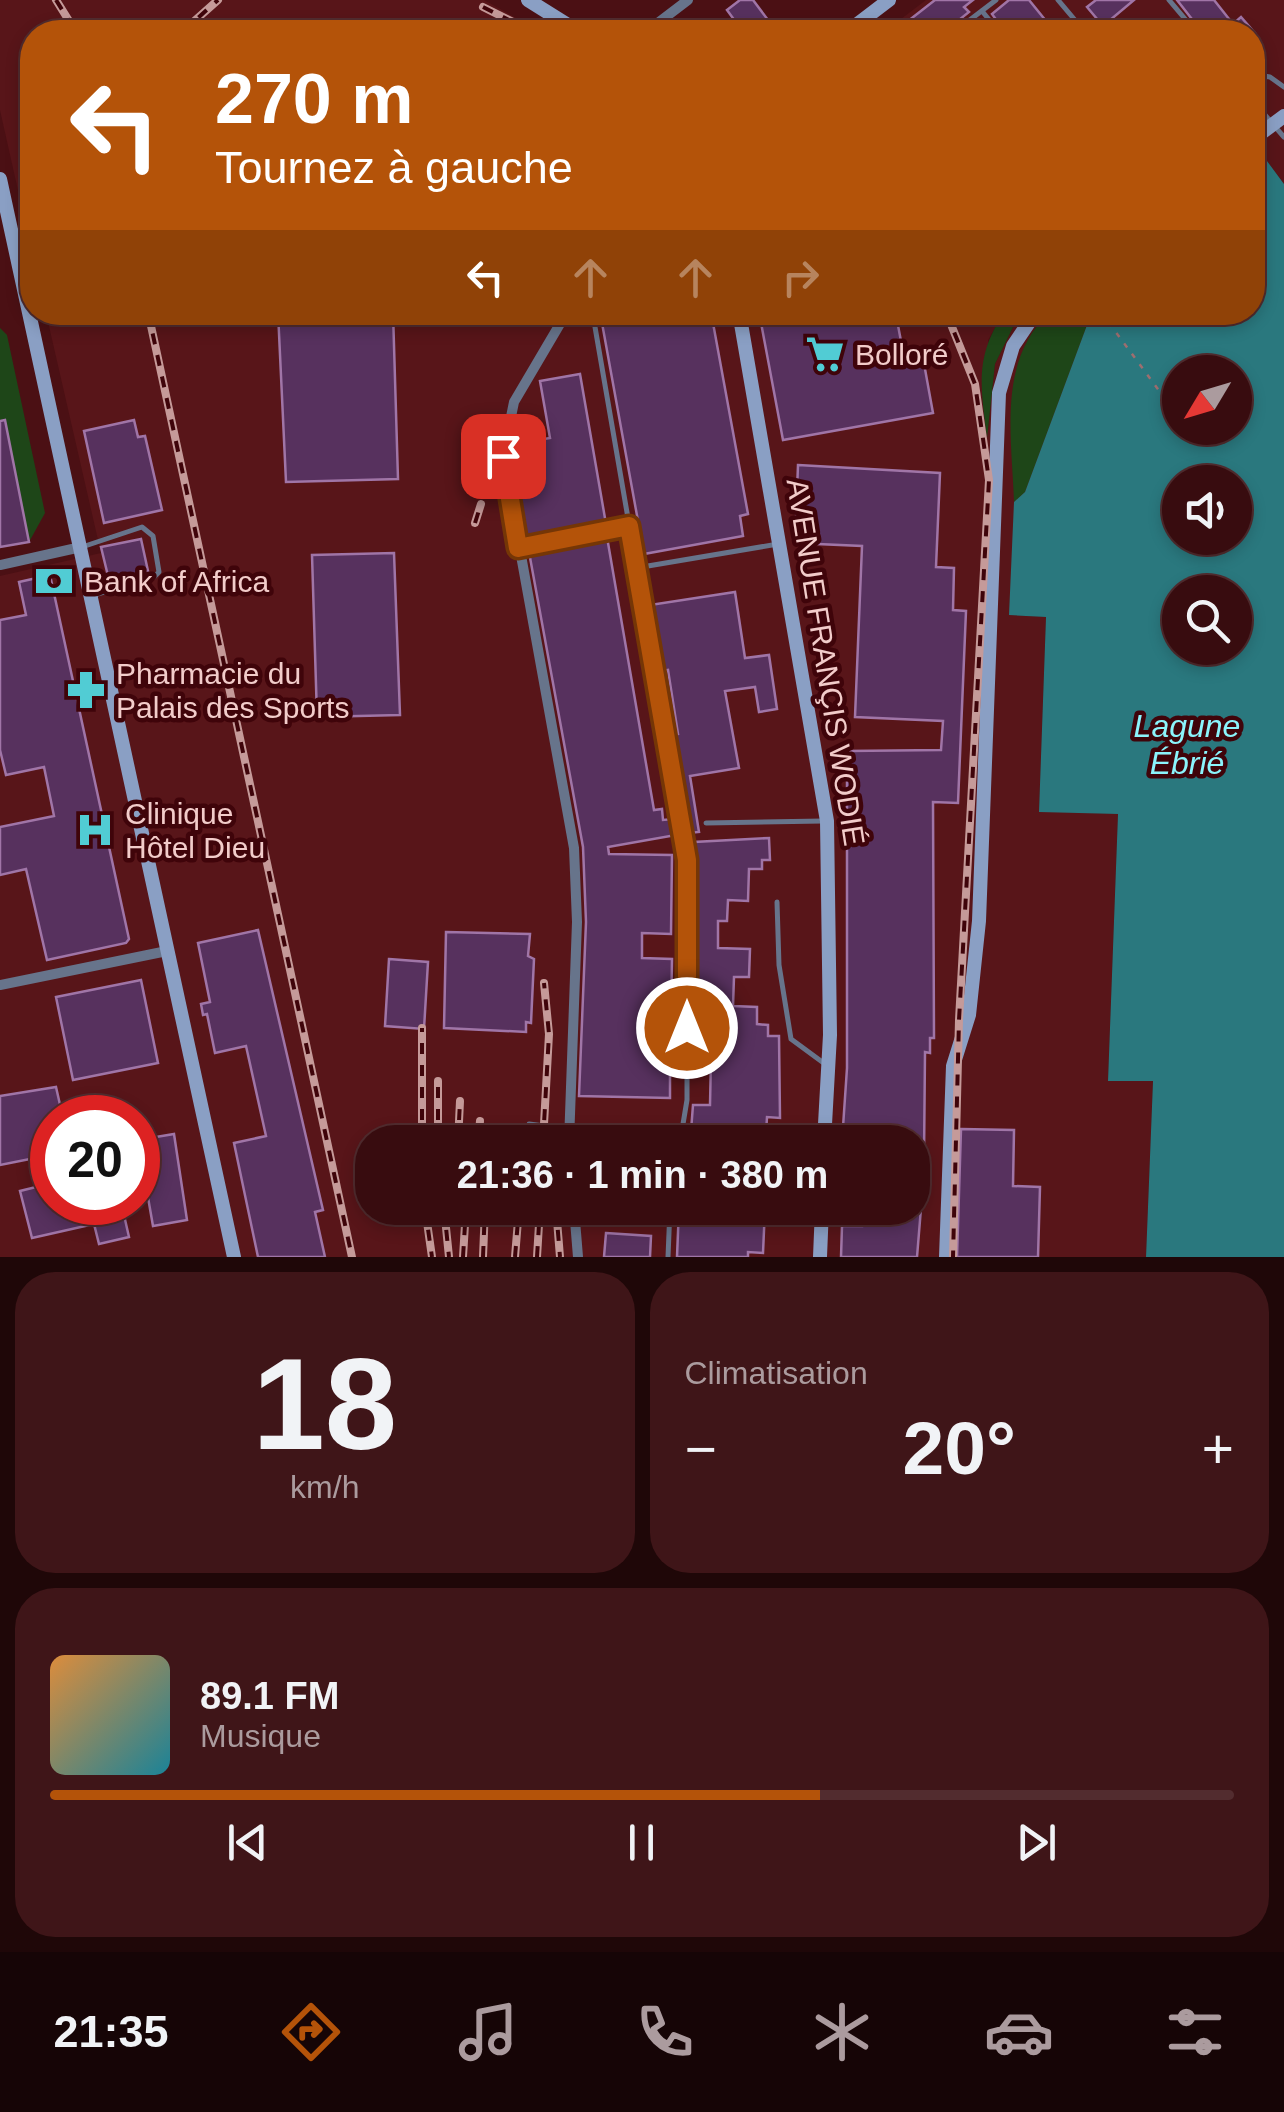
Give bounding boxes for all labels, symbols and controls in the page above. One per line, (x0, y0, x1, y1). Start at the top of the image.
icon: left (50, 60, 180, 190)
text: 270 m (215, 60, 413, 138)
text: Tournez à gauche (215, 142, 573, 193)
icon: left (458, 250, 513, 305)
icon: ahead (563, 250, 618, 305)
icon: ahead (668, 250, 723, 305)
icon: right (773, 250, 828, 305)
supermarket icon: Bolloré (804, 333, 846, 375)
place label: Bolloré (855, 338, 948, 371)
north arrow (1162, 355, 1252, 445)
map controls (1162, 355, 1252, 665)
pin (461, 414, 546, 499)
icon: arrive (476, 429, 531, 484)
button: sound (1162, 465, 1252, 555)
street label: AVENUE FRANÇIS WODIÉ (781, 476, 871, 848)
bank icon: Bank of Africa (33, 560, 75, 602)
place label: Bank of Africa (84, 565, 269, 598)
button: search (1162, 575, 1252, 665)
place label: Pharmacie du Palais des Sports (116, 657, 349, 724)
pharmacy icon: Pharmacie du Palais des Sports (65, 669, 107, 711)
water label: Lagune Ébrié (1134, 708, 1240, 781)
place label: Clinique Hôtel Dieu (125, 797, 265, 864)
hospital icon: Clinique Hôtel Dieu (74, 809, 116, 851)
position arrow (635, 976, 739, 1080)
speed limit sign: 20 (30, 1095, 160, 1225)
text: 21:36 · 1 min · 380 m (457, 1154, 828, 1196)
text: 18 (252, 1331, 397, 1477)
text: Climatisation (685, 1355, 868, 1391)
text: 20° (903, 1406, 1016, 1490)
text: − (685, 1418, 717, 1480)
text: + (1202, 1418, 1234, 1480)
text: km/h (290, 1469, 359, 1505)
text: 89.1 FM (200, 1675, 339, 1717)
text: Musique (200, 1718, 321, 1754)
icon: previous (220, 1815, 275, 1870)
icon: pause (614, 1815, 669, 1870)
icon: next (1009, 1815, 1064, 1870)
icon: directions (276, 1997, 346, 2067)
icon: music (453, 1997, 523, 2067)
icon: phone (630, 1997, 700, 2067)
icon: climate (807, 1997, 877, 2067)
icon: car (984, 1997, 1054, 2067)
icon: filters (1160, 1997, 1230, 2067)
text: 21:35 (53, 2006, 169, 2057)

